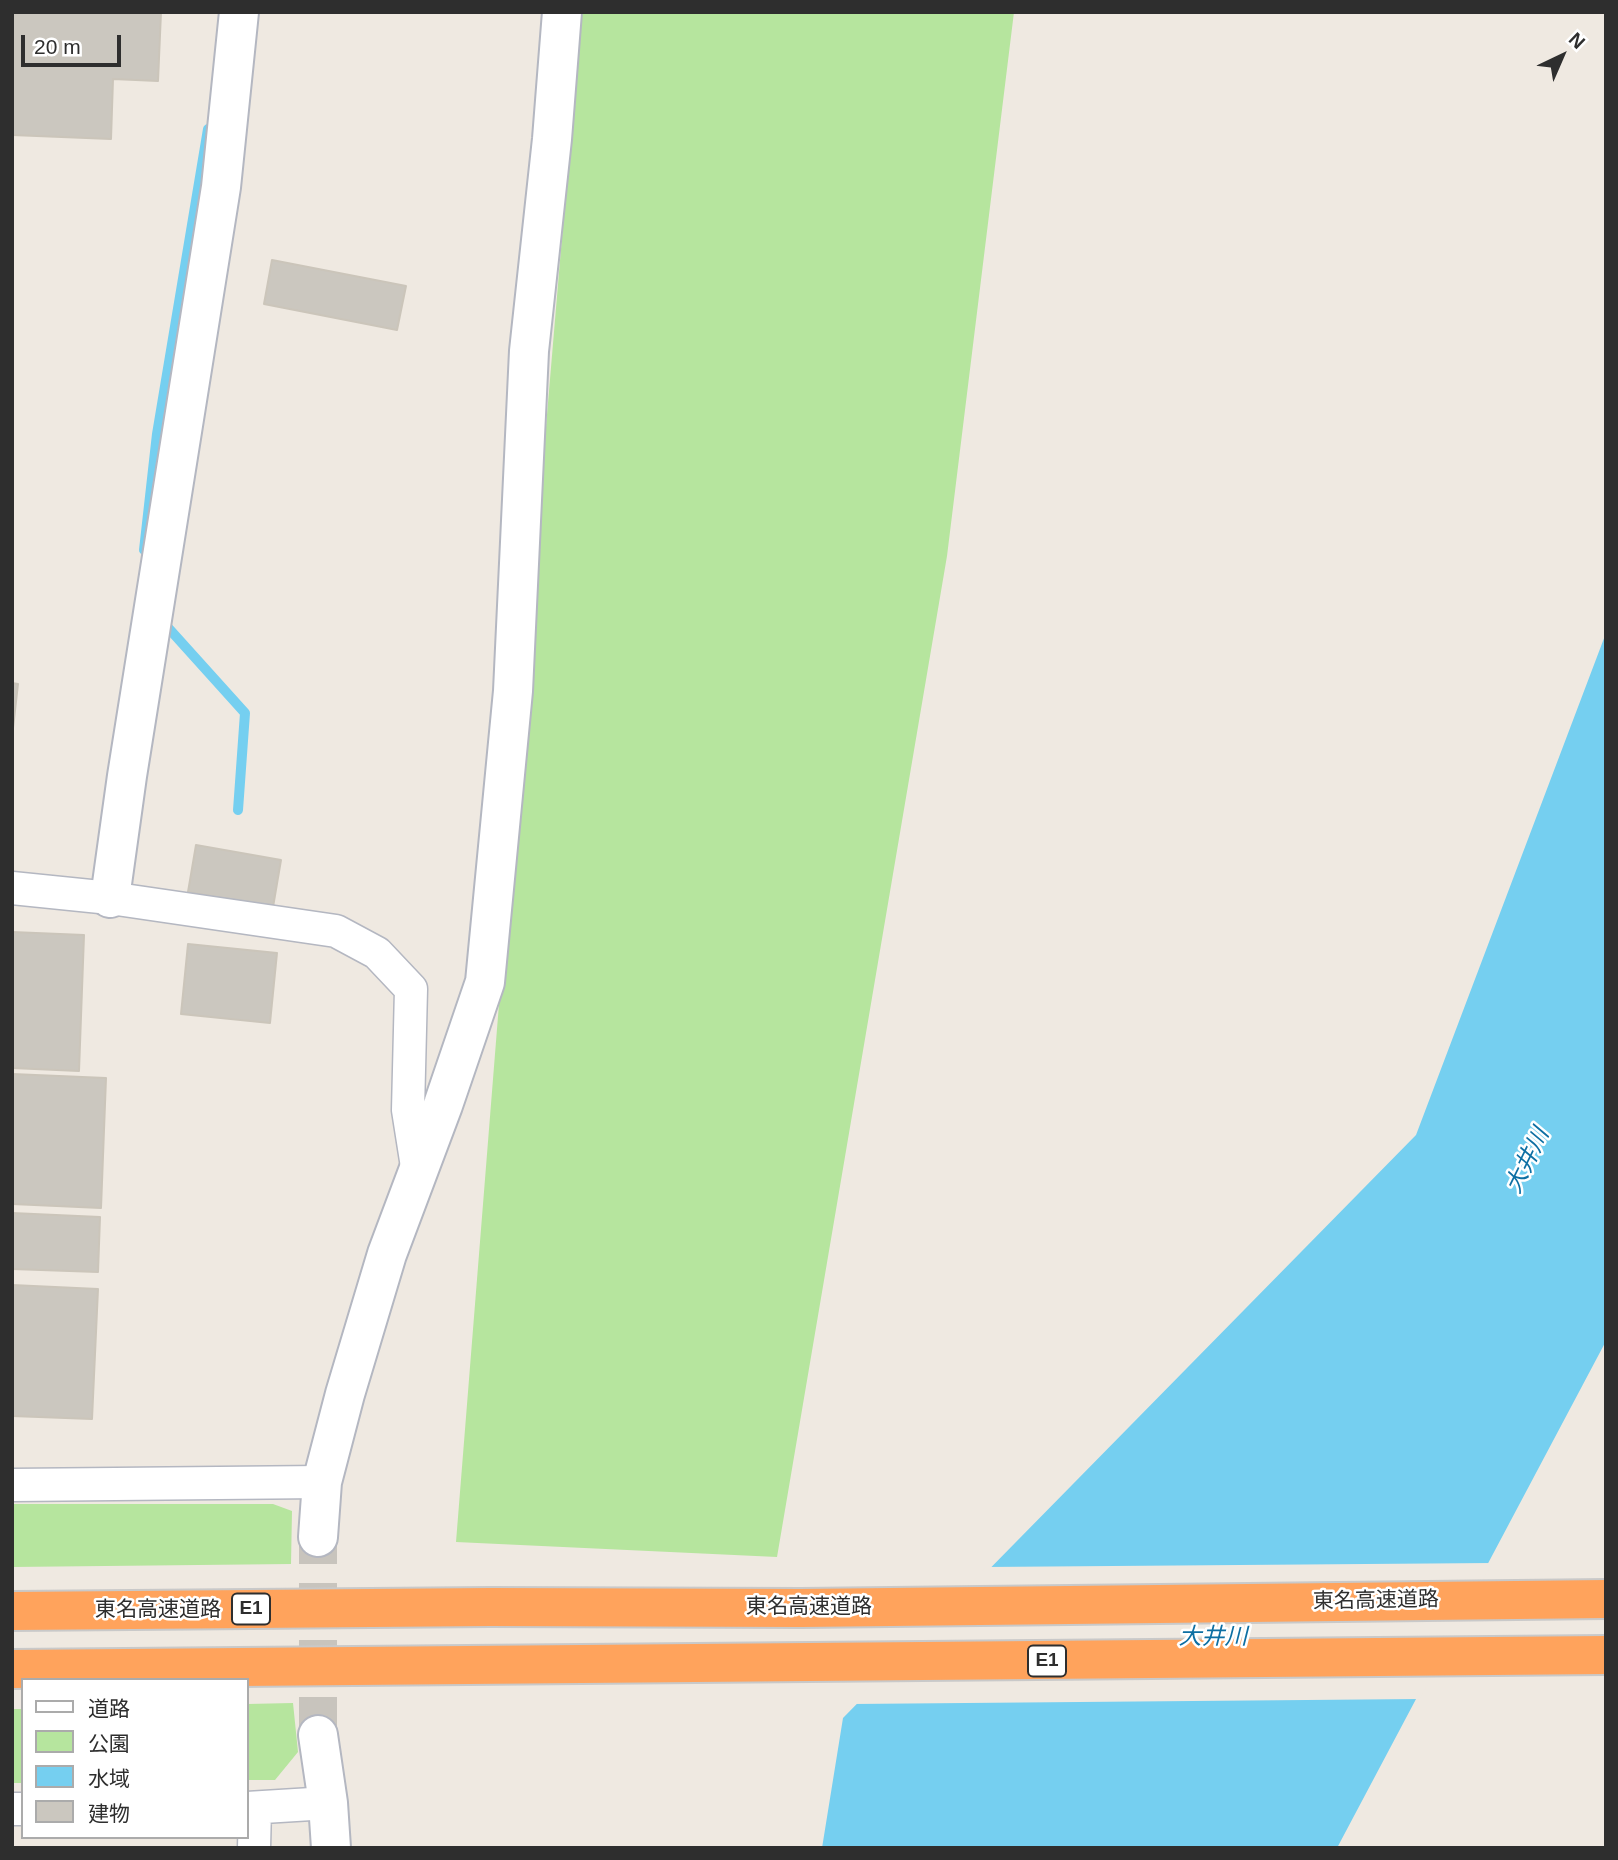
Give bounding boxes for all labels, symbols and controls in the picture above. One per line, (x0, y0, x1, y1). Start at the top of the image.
scale bar (24, 21, 124, 65)
north arrow (1527, 21, 1597, 91)
text: N (1565, 28, 1589, 53)
text: 20 m (34, 35, 81, 58)
water label: 大井川 (1500, 1124, 1556, 1198)
street label: 東名高速道路 (1313, 1587, 1439, 1615)
road number: E1 (232, 1594, 270, 1624)
street label: 東名高速道路 (746, 1594, 872, 1620)
street label: 東名高速道路 (95, 1597, 221, 1623)
water label: 大井川 (1179, 1624, 1247, 1652)
road number: E1 (1028, 1646, 1066, 1676)
legend (21, 1678, 248, 1839)
text: 道路 (88, 1697, 130, 1720)
text: 公園 (88, 1732, 130, 1755)
text: 水域 (88, 1767, 130, 1790)
text: 建物 (88, 1802, 130, 1825)

